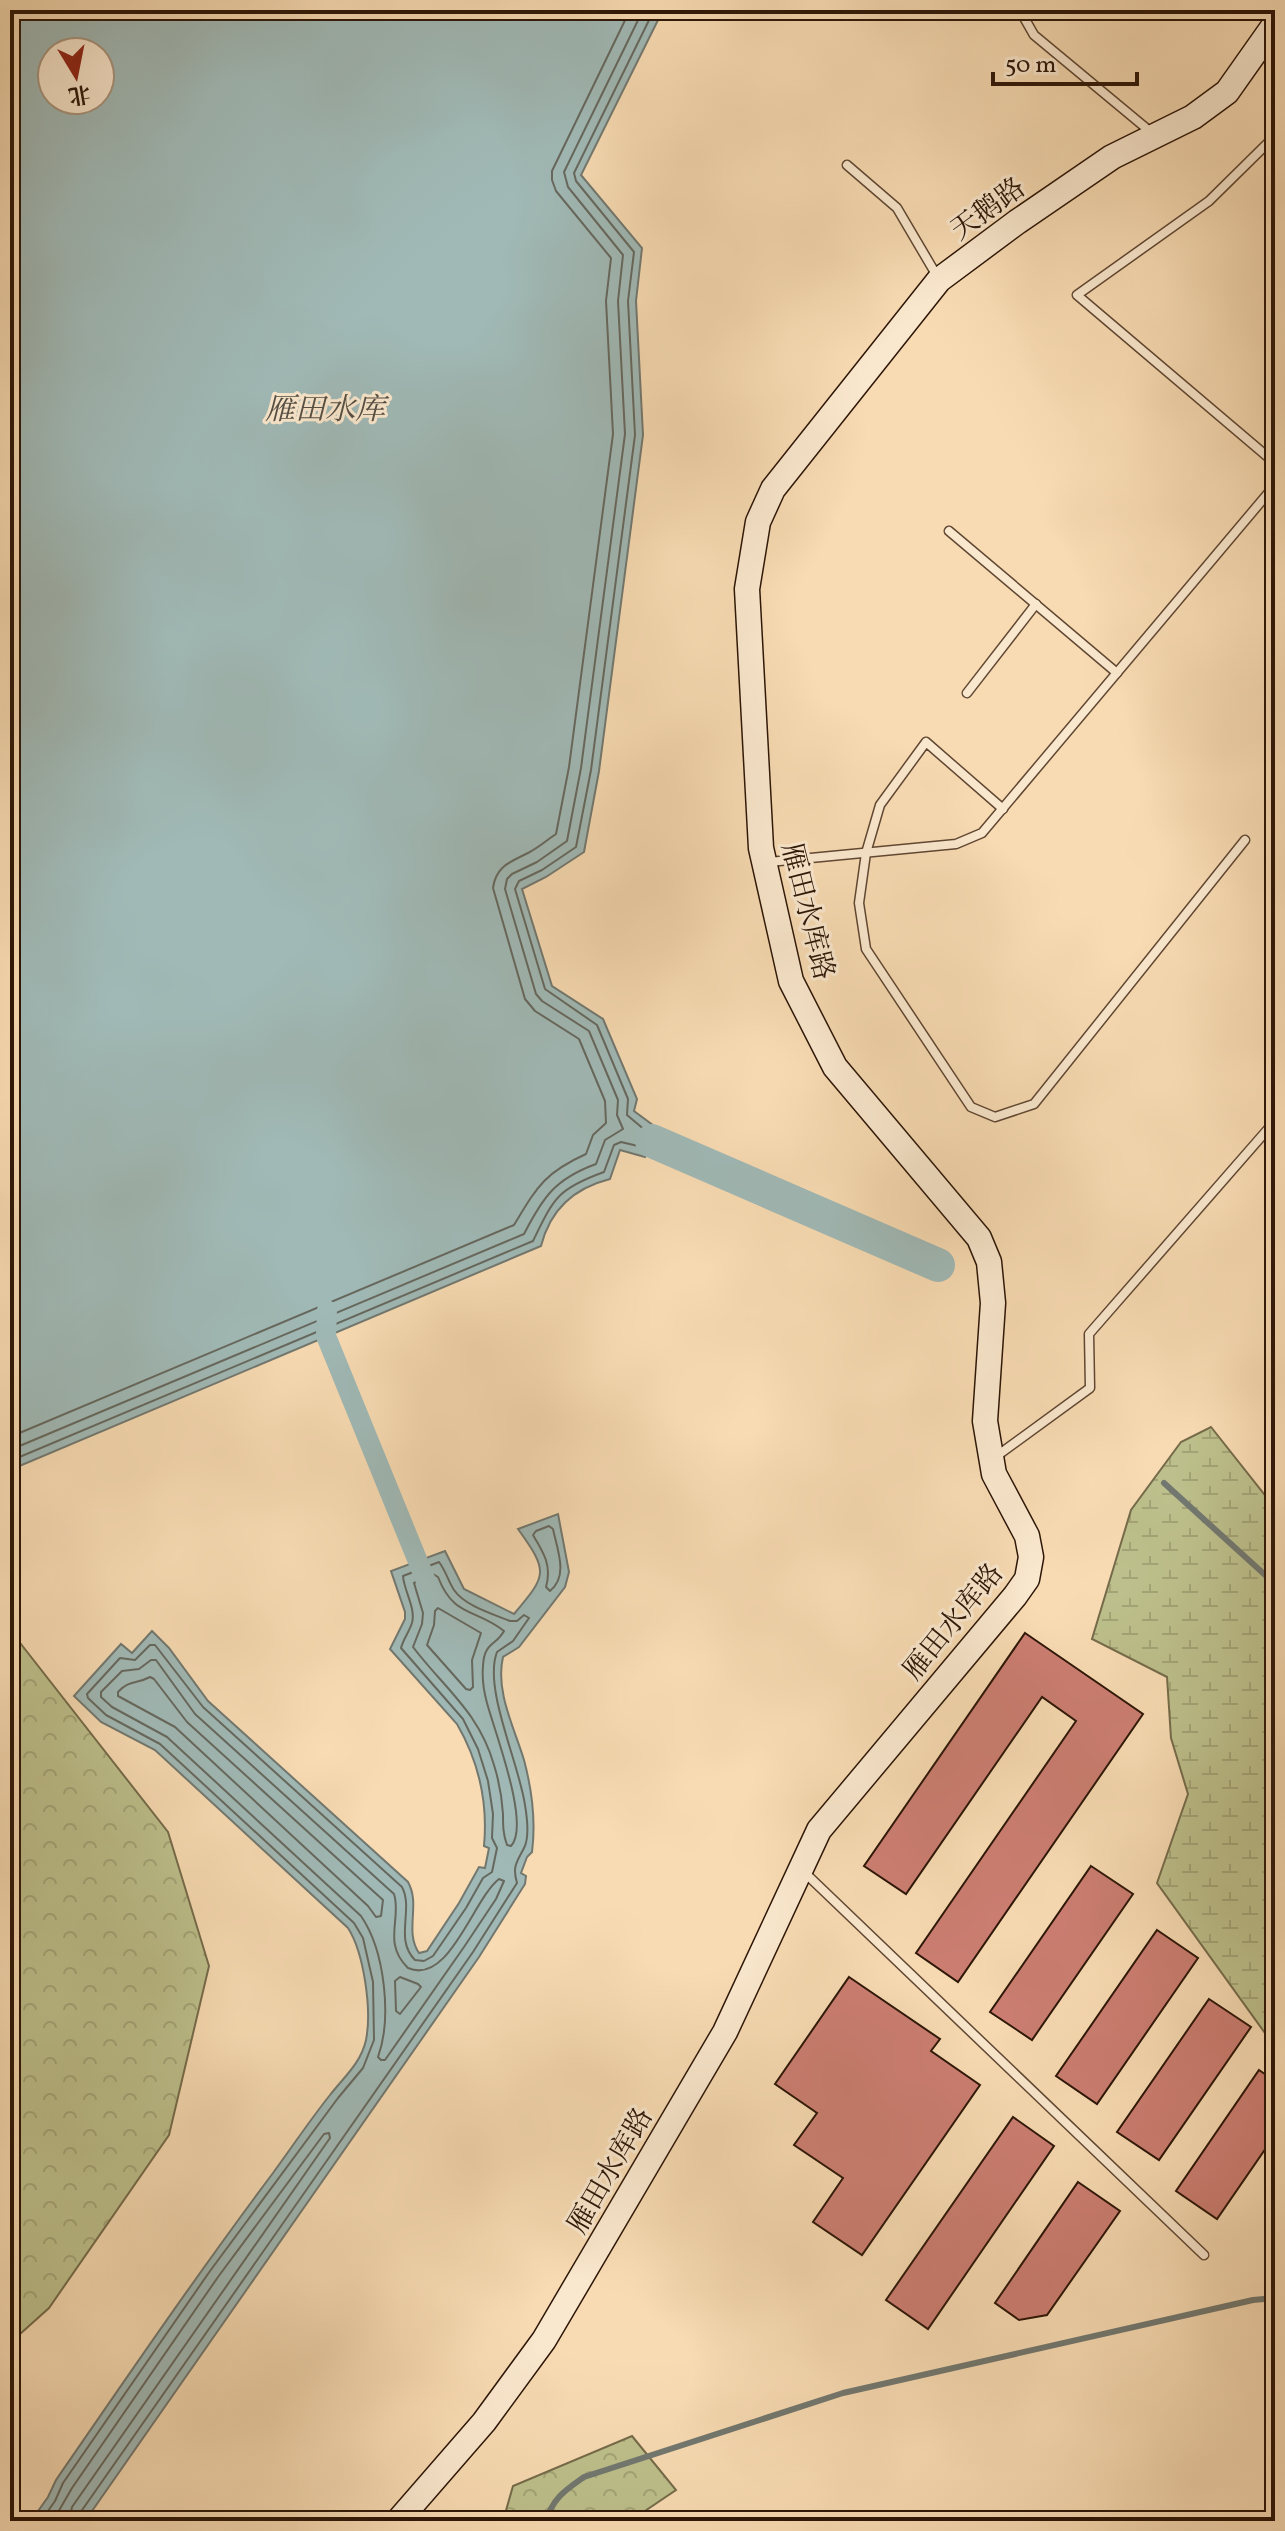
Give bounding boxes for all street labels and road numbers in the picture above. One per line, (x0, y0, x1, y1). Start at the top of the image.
street label: 天鹅路 (943, 170, 1034, 250)
street label: 雁田水库路 (771, 839, 842, 984)
street label: 雁田水库路 (895, 1556, 1013, 1689)
street label: 雁田水库路 (559, 2101, 663, 2242)

